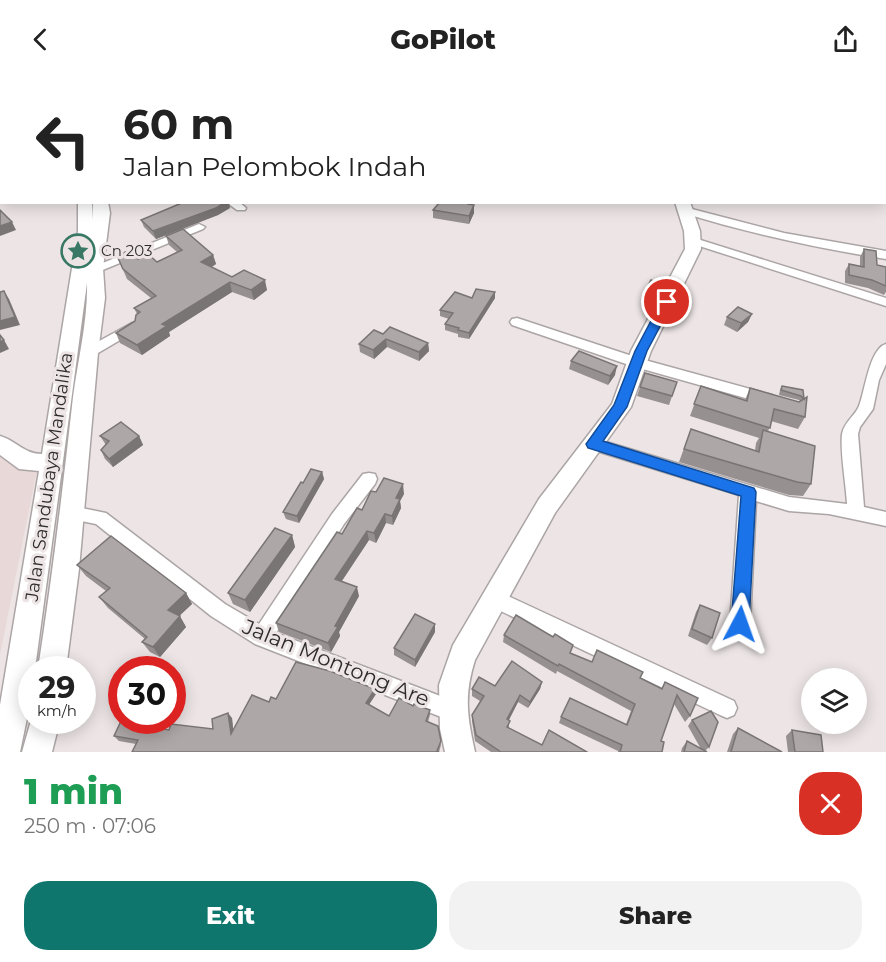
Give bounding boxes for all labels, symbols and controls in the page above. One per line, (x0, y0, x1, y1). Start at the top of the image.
icon: back (24, 23, 57, 56)
text: GoPilot (390, 23, 496, 56)
icon: share (829, 23, 862, 56)
text: 60 m (123, 98, 234, 150)
icon: left (24, 102, 102, 180)
text: Jalan Pelombok Indah (123, 150, 427, 183)
place icon: Cn 203 (60, 233, 96, 269)
place label: Cn 203 (101, 241, 152, 260)
pin (641, 276, 692, 327)
icon: arrive (650, 285, 683, 318)
street label: Jalan Sandubaya Mandalika (21, 351, 77, 604)
position arrow (708, 592, 772, 656)
street label: Jalan Montong Are (238, 613, 433, 711)
speed limit sign: 30 (108, 656, 186, 734)
map controls (801, 668, 867, 734)
button: layers (801, 668, 867, 734)
text: 29 (39, 669, 75, 706)
text: km/h (37, 701, 77, 720)
text: 1 min (24, 769, 123, 813)
button: close (799, 772, 862, 835)
text: 250 m · 07:06 (24, 814, 156, 838)
button: Exit (24, 881, 437, 950)
button: Share (449, 881, 862, 950)

